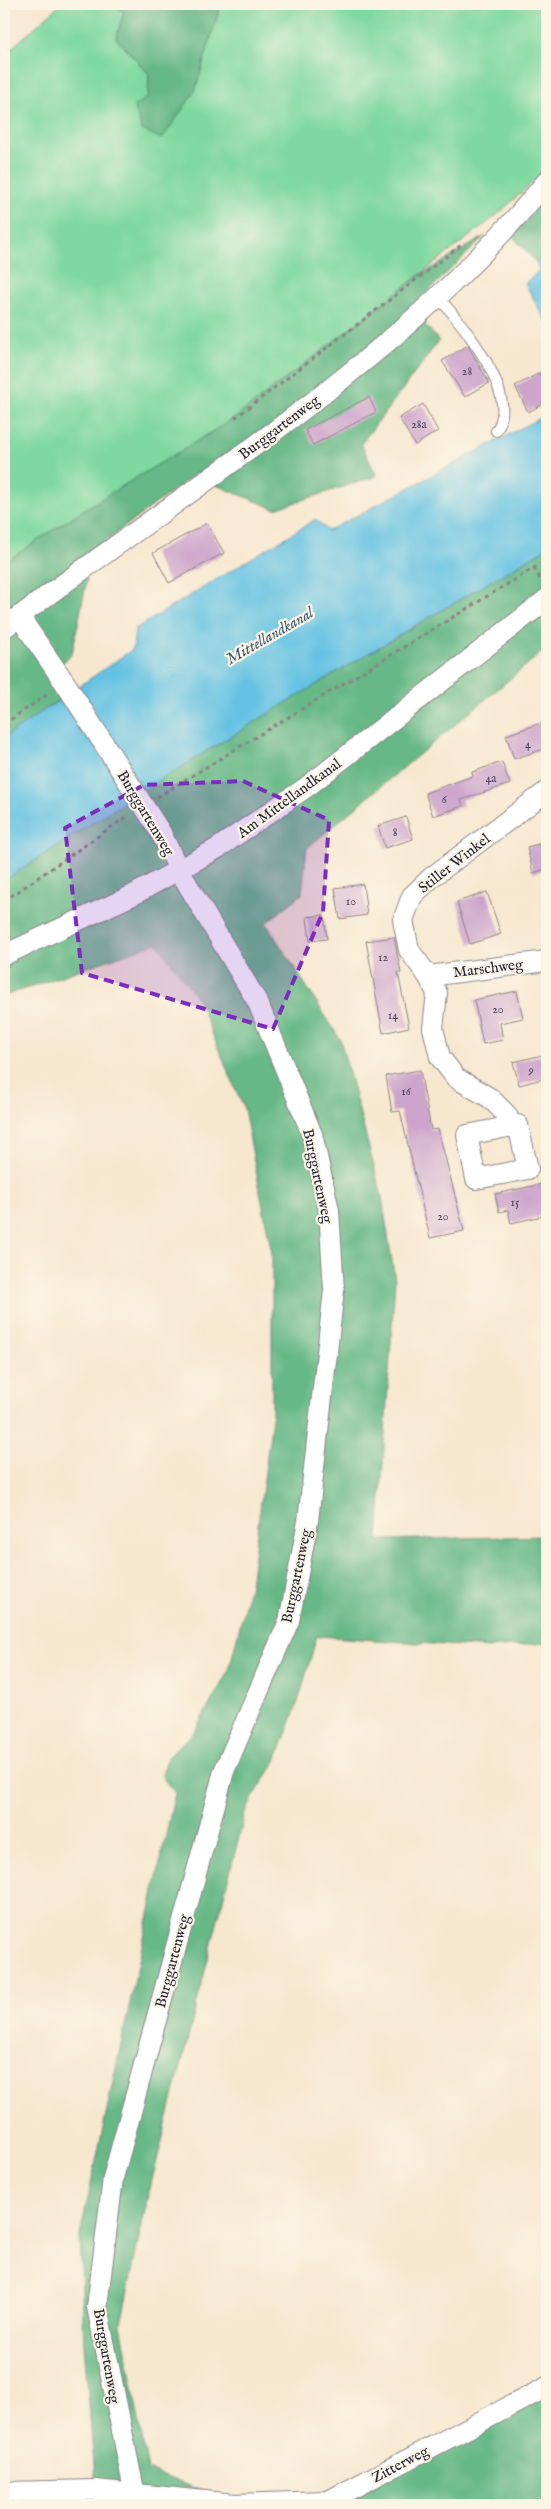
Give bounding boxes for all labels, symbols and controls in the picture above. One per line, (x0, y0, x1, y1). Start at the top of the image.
house number: 28 (462, 364, 472, 379)
street label: Burggartenweg (235, 390, 324, 464)
house number: 28a (411, 417, 428, 432)
water label: Mittellandkanal (223, 603, 318, 670)
house number: 4 (525, 737, 531, 752)
street label: Am Mittellandkanal (233, 754, 346, 843)
street label: Burggartenweg (113, 767, 179, 860)
house number: 4a (485, 771, 497, 786)
house number: 6 (441, 792, 447, 807)
house number: 8 (393, 825, 398, 840)
street label: Stiller Winkel (415, 829, 495, 897)
house number: 10 (346, 894, 356, 909)
house number: 12 (378, 950, 388, 965)
street label: Marschweg (452, 955, 525, 982)
house number: 20 (492, 1002, 504, 1017)
house number: 14 (388, 1008, 398, 1023)
house number: 9 (527, 1063, 534, 1078)
house number: 16 (401, 1084, 412, 1099)
street label: Burggartenweg (298, 1127, 337, 1226)
house number: 15 (511, 1195, 520, 1210)
house number: 20 (437, 1209, 449, 1224)
street label: Burggartenweg (277, 1526, 316, 1625)
street label: Burggartenweg (151, 1911, 194, 2010)
street label: Burggartenweg (89, 2307, 124, 2406)
street label: Zitterweg (368, 2441, 433, 2487)

